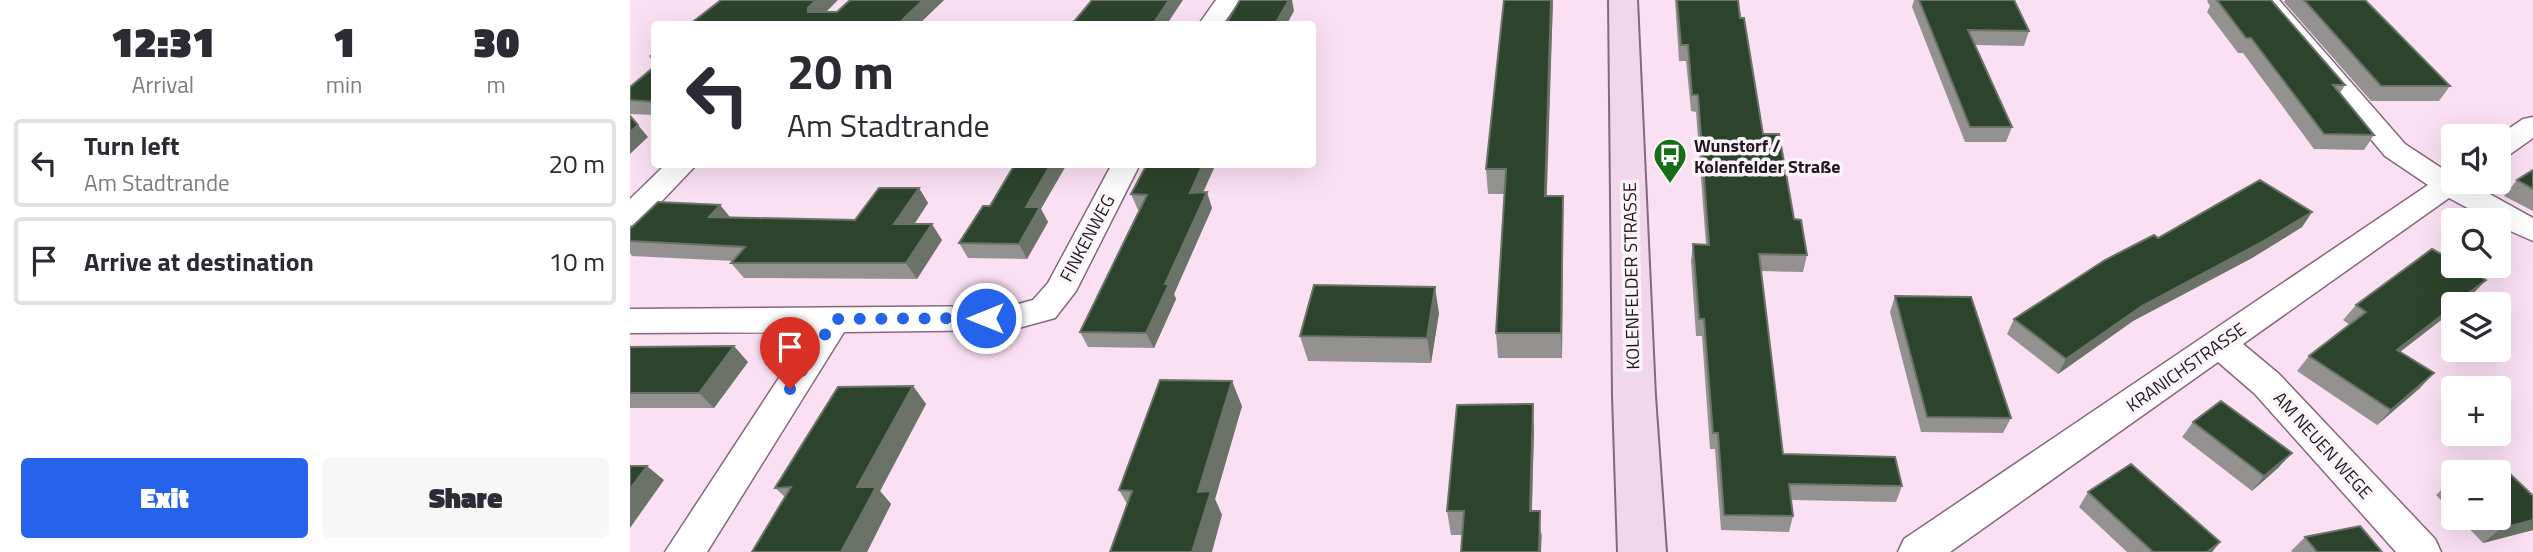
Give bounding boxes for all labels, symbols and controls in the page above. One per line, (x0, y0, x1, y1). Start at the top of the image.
text: 12:31 (111, 9, 215, 73)
text: 1 (333, 9, 356, 73)
text: 30 (473, 9, 519, 73)
text: 20 m (787, 33, 894, 108)
icon: left (672, 49, 763, 140)
text: Arrival (132, 67, 194, 102)
text: min (326, 67, 362, 102)
text: m (487, 67, 506, 102)
text: Am Stadtrande (787, 101, 990, 149)
map controls (2441, 124, 2511, 530)
button: sound (2441, 124, 2511, 194)
text: Turn left (84, 126, 179, 165)
place label: Wunstorf / Kolenfelder Straße (1694, 132, 1840, 180)
bus stop icon: Wunstorf / Kolenfelder Straße (1651, 136, 1689, 185)
icon: left (25, 144, 63, 182)
text: 20 m (548, 144, 605, 183)
text: Am Stadtrande (84, 165, 230, 200)
street label: KOLENFELDER STRASSE (1616, 182, 1646, 370)
street label: FINKENWEG (1053, 190, 1121, 286)
button: search (2441, 208, 2511, 278)
icon: arrive (25, 242, 63, 280)
text: Arrive at destination (84, 242, 314, 281)
text: 10 m (548, 242, 605, 281)
position arrow (949, 281, 1023, 355)
button: layers (2441, 292, 2511, 362)
street label: KRANICHSTRASSE (2121, 316, 2251, 418)
pin (760, 317, 820, 389)
icon: arrive (771, 328, 809, 366)
button: + (2441, 376, 2511, 446)
street label: AM NEUEN WEGE (2267, 385, 2379, 505)
button: Exit (21, 458, 308, 538)
button: Share (322, 458, 609, 538)
button: − (2441, 460, 2511, 530)

